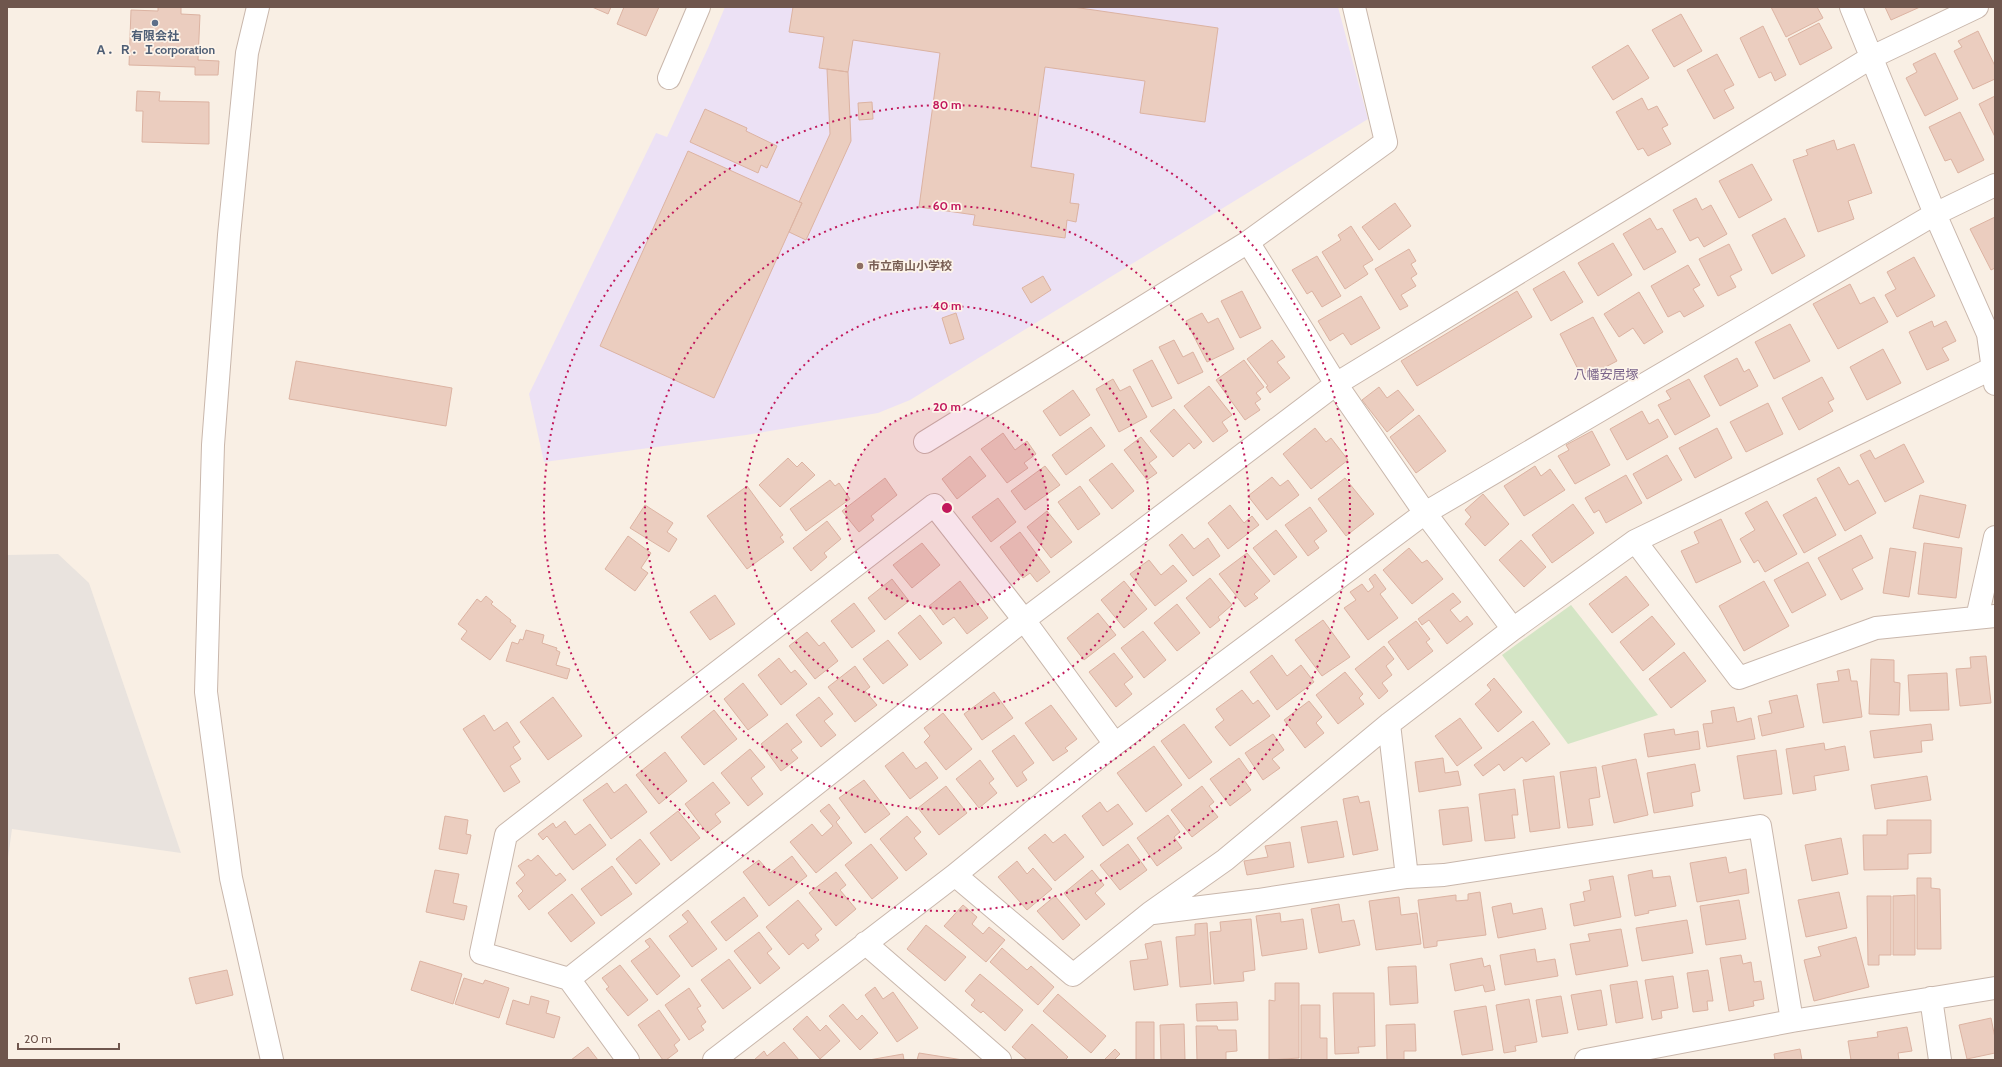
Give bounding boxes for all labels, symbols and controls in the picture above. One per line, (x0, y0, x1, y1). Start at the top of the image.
marker: 有限会社 Ａ．Ｒ．Ｉcorporation (150, 18, 160, 28)
place label: 有限会社 Ａ．Ｒ．Ｉcorporation (95, 28, 215, 57)
text: 80 m (933, 97, 961, 112)
text: 60 m (933, 198, 961, 213)
place label: 市立南山小学校 (868, 258, 952, 273)
marker: 市立南山小学校 (855, 261, 865, 271)
text: 40 m (932, 298, 962, 313)
district label: 八幡安居塚 (1573, 366, 1639, 382)
text: 20 m (933, 399, 961, 414)
centre of rings (940, 501, 954, 515)
scale bar (18, 1025, 119, 1051)
text: 20 m (24, 1031, 52, 1046)

